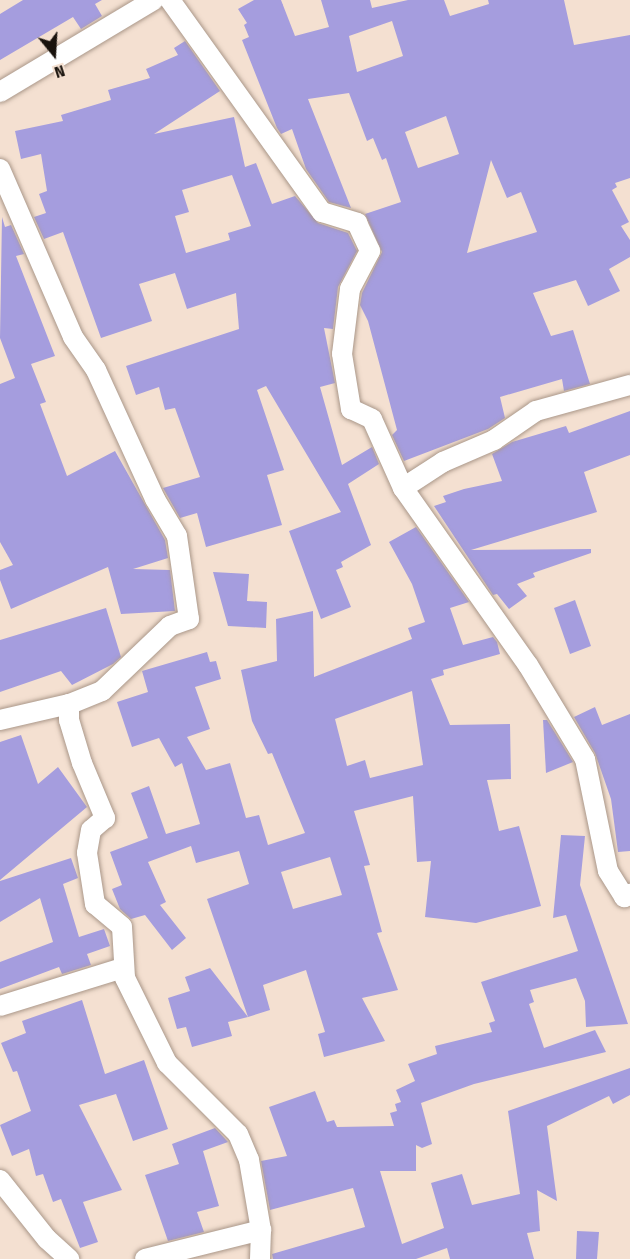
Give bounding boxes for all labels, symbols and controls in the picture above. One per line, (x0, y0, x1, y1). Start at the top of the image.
north arrow (24, 24, 84, 84)
text: N (52, 61, 67, 82)

